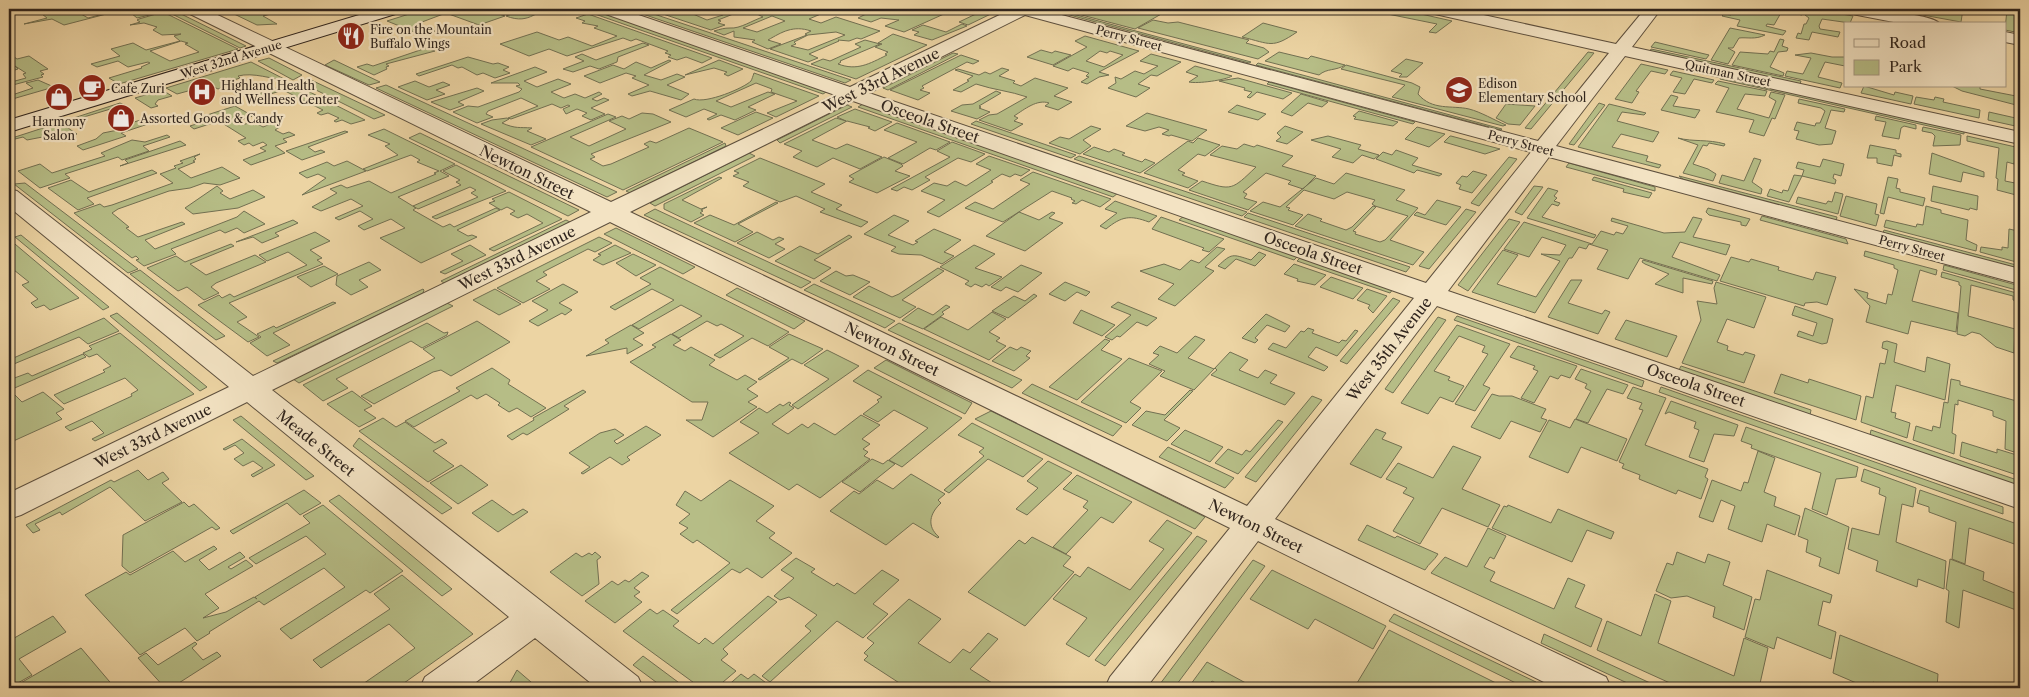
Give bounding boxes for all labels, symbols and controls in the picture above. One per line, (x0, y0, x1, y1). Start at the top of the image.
restaurant icon: Fire on the Mountain Buffalo Wings (336, 21, 366, 51)
place label: Fire on the Mountain Buffalo Wings (370, 22, 492, 51)
street label: Perry Street (1094, 22, 1164, 54)
legend (1844, 22, 2006, 88)
text: Road (1889, 33, 1926, 52)
street label: West 32nd Avenue (178, 36, 284, 82)
street label: West 33rd Avenue (819, 43, 943, 117)
street label: Quitman Street (1684, 57, 1773, 90)
text: Park (1889, 57, 1923, 76)
cafe icon: Cafe Zuri (77, 73, 107, 103)
school or university icon: Edison Elementary School (1444, 75, 1474, 105)
place label: Edison Elementary School (1478, 76, 1587, 105)
hospital icon: Highland Health and Wellness Center (187, 77, 217, 107)
place label: Highland Health and Wellness Center (221, 78, 338, 107)
place label: Cafe Zuri (111, 81, 165, 96)
shop icon: Harmony Salon (44, 82, 74, 112)
street label: Osceola Street (878, 95, 983, 147)
shop icon: Assorted Goods & Candy (106, 103, 136, 133)
place label: Assorted Goods & Candy (139, 111, 283, 126)
place label: Harmony Salon (32, 114, 86, 143)
street label: Perry Street (1486, 127, 1556, 159)
street label: Newton Street (477, 141, 578, 203)
street label: West 33rd Avenue (455, 221, 579, 295)
street label: Osceola Street (1261, 227, 1366, 279)
street label: Perry Street (1877, 232, 1947, 264)
street label: West 35th Avenue (1342, 293, 1436, 406)
street label: Newton Street (842, 318, 943, 380)
street label: Osceola Street (1644, 359, 1749, 411)
street label: West 33rd Avenue (91, 399, 215, 473)
street label: Meade Street (273, 406, 359, 481)
street label: Newton Street (1206, 495, 1307, 557)

